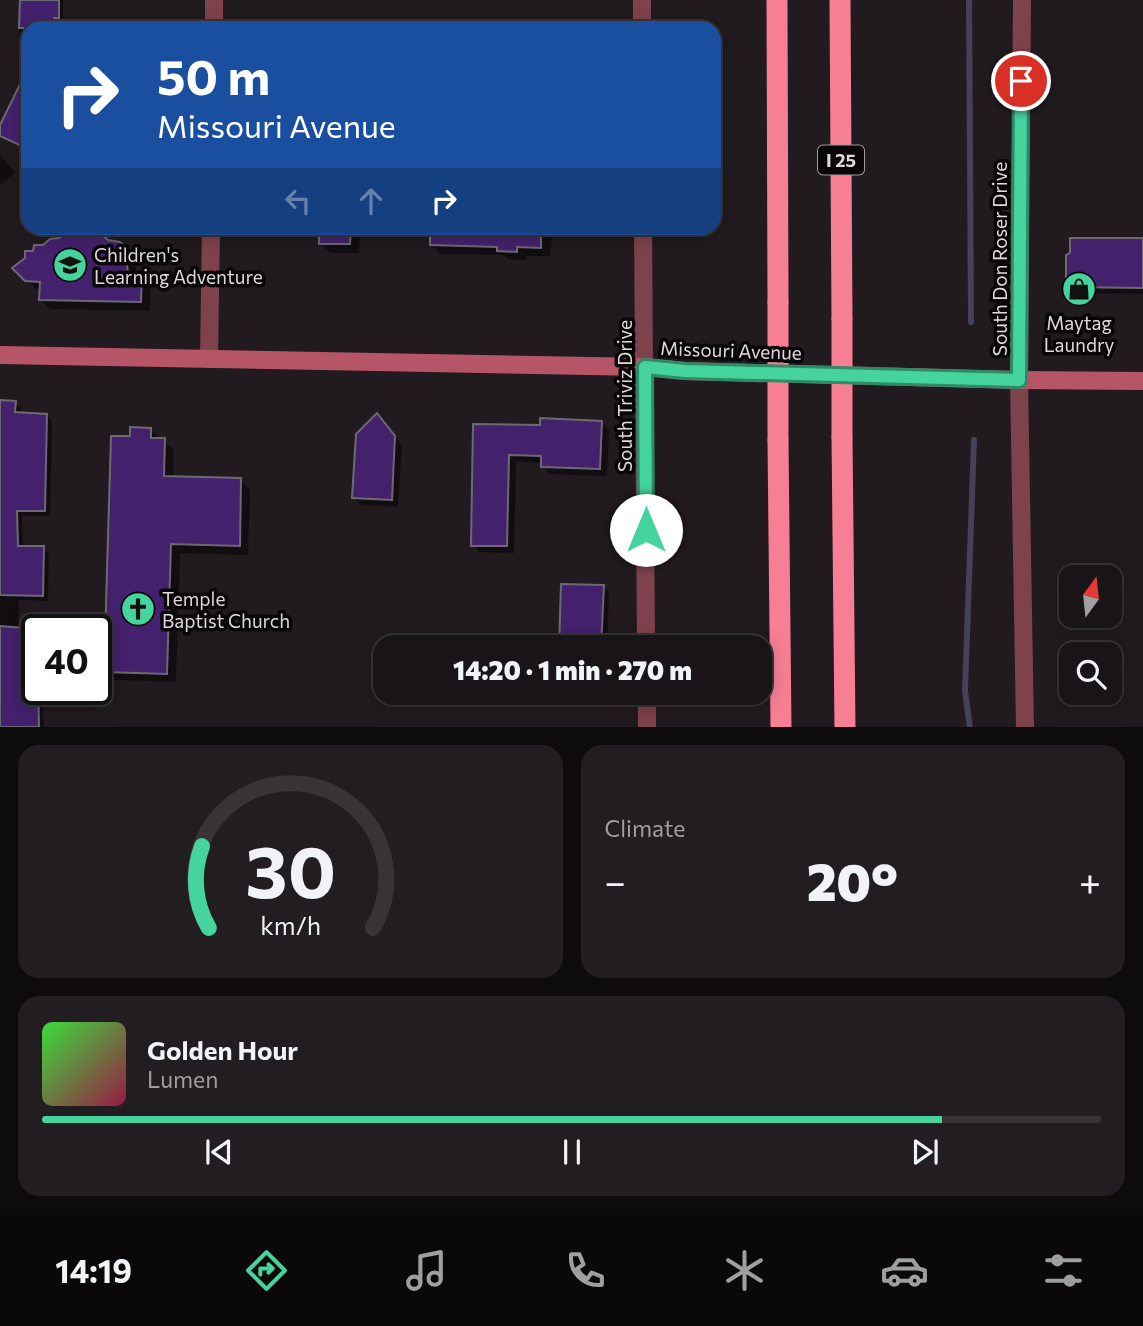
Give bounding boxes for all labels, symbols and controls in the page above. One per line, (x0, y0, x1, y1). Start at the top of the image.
text: 50 m (157, 45, 270, 105)
icon: right (42, 49, 133, 140)
pin (991, 51, 1051, 111)
icon: arrive (1002, 62, 1040, 100)
text: Missouri Avenue (157, 105, 396, 145)
road number: I 25 (818, 146, 864, 174)
street label: South Don Roser Drive (988, 162, 1011, 356)
icon: left (279, 182, 317, 220)
icon: ahead (352, 182, 390, 220)
icon: right (425, 182, 463, 220)
place label: Children's Learning Adventure (94, 243, 263, 288)
school or university icon: Children's Learning Adventure (51, 246, 89, 284)
shop icon: Maytag Laundry (1060, 270, 1098, 308)
place label: Maytag Laundry (1044, 311, 1115, 356)
street label: South Triviz Drive (613, 320, 636, 472)
street label: Missouri Avenue (660, 336, 802, 364)
position arrow (609, 493, 683, 567)
north arrow (1059, 565, 1122, 628)
map controls (1059, 565, 1122, 705)
place label: Temple Baptist Church (162, 587, 290, 632)
church icon: Temple Baptist Church (119, 590, 157, 628)
speed limit sign: 40 (21, 614, 112, 705)
button: search (1059, 642, 1122, 705)
text: 14:20 · 1 min · 270 m (453, 654, 692, 685)
text: Climate (605, 814, 686, 842)
text: 30 (245, 824, 336, 913)
text: 20° (807, 848, 898, 912)
text: − (605, 857, 626, 904)
text: + (1079, 857, 1101, 904)
text: km/h (260, 909, 321, 939)
text: Golden Hour (147, 1034, 298, 1065)
text: Lumen (147, 1065, 218, 1093)
icon: previous (200, 1133, 238, 1171)
icon: pause (553, 1133, 591, 1171)
icon: next (906, 1133, 944, 1171)
icon: directions (242, 1246, 291, 1295)
icon: music (402, 1246, 451, 1295)
icon: phone (561, 1246, 610, 1295)
icon: climate (720, 1246, 769, 1295)
icon: car (880, 1246, 929, 1295)
icon: filters (1039, 1246, 1088, 1295)
text: 14:19 (55, 1250, 132, 1290)

